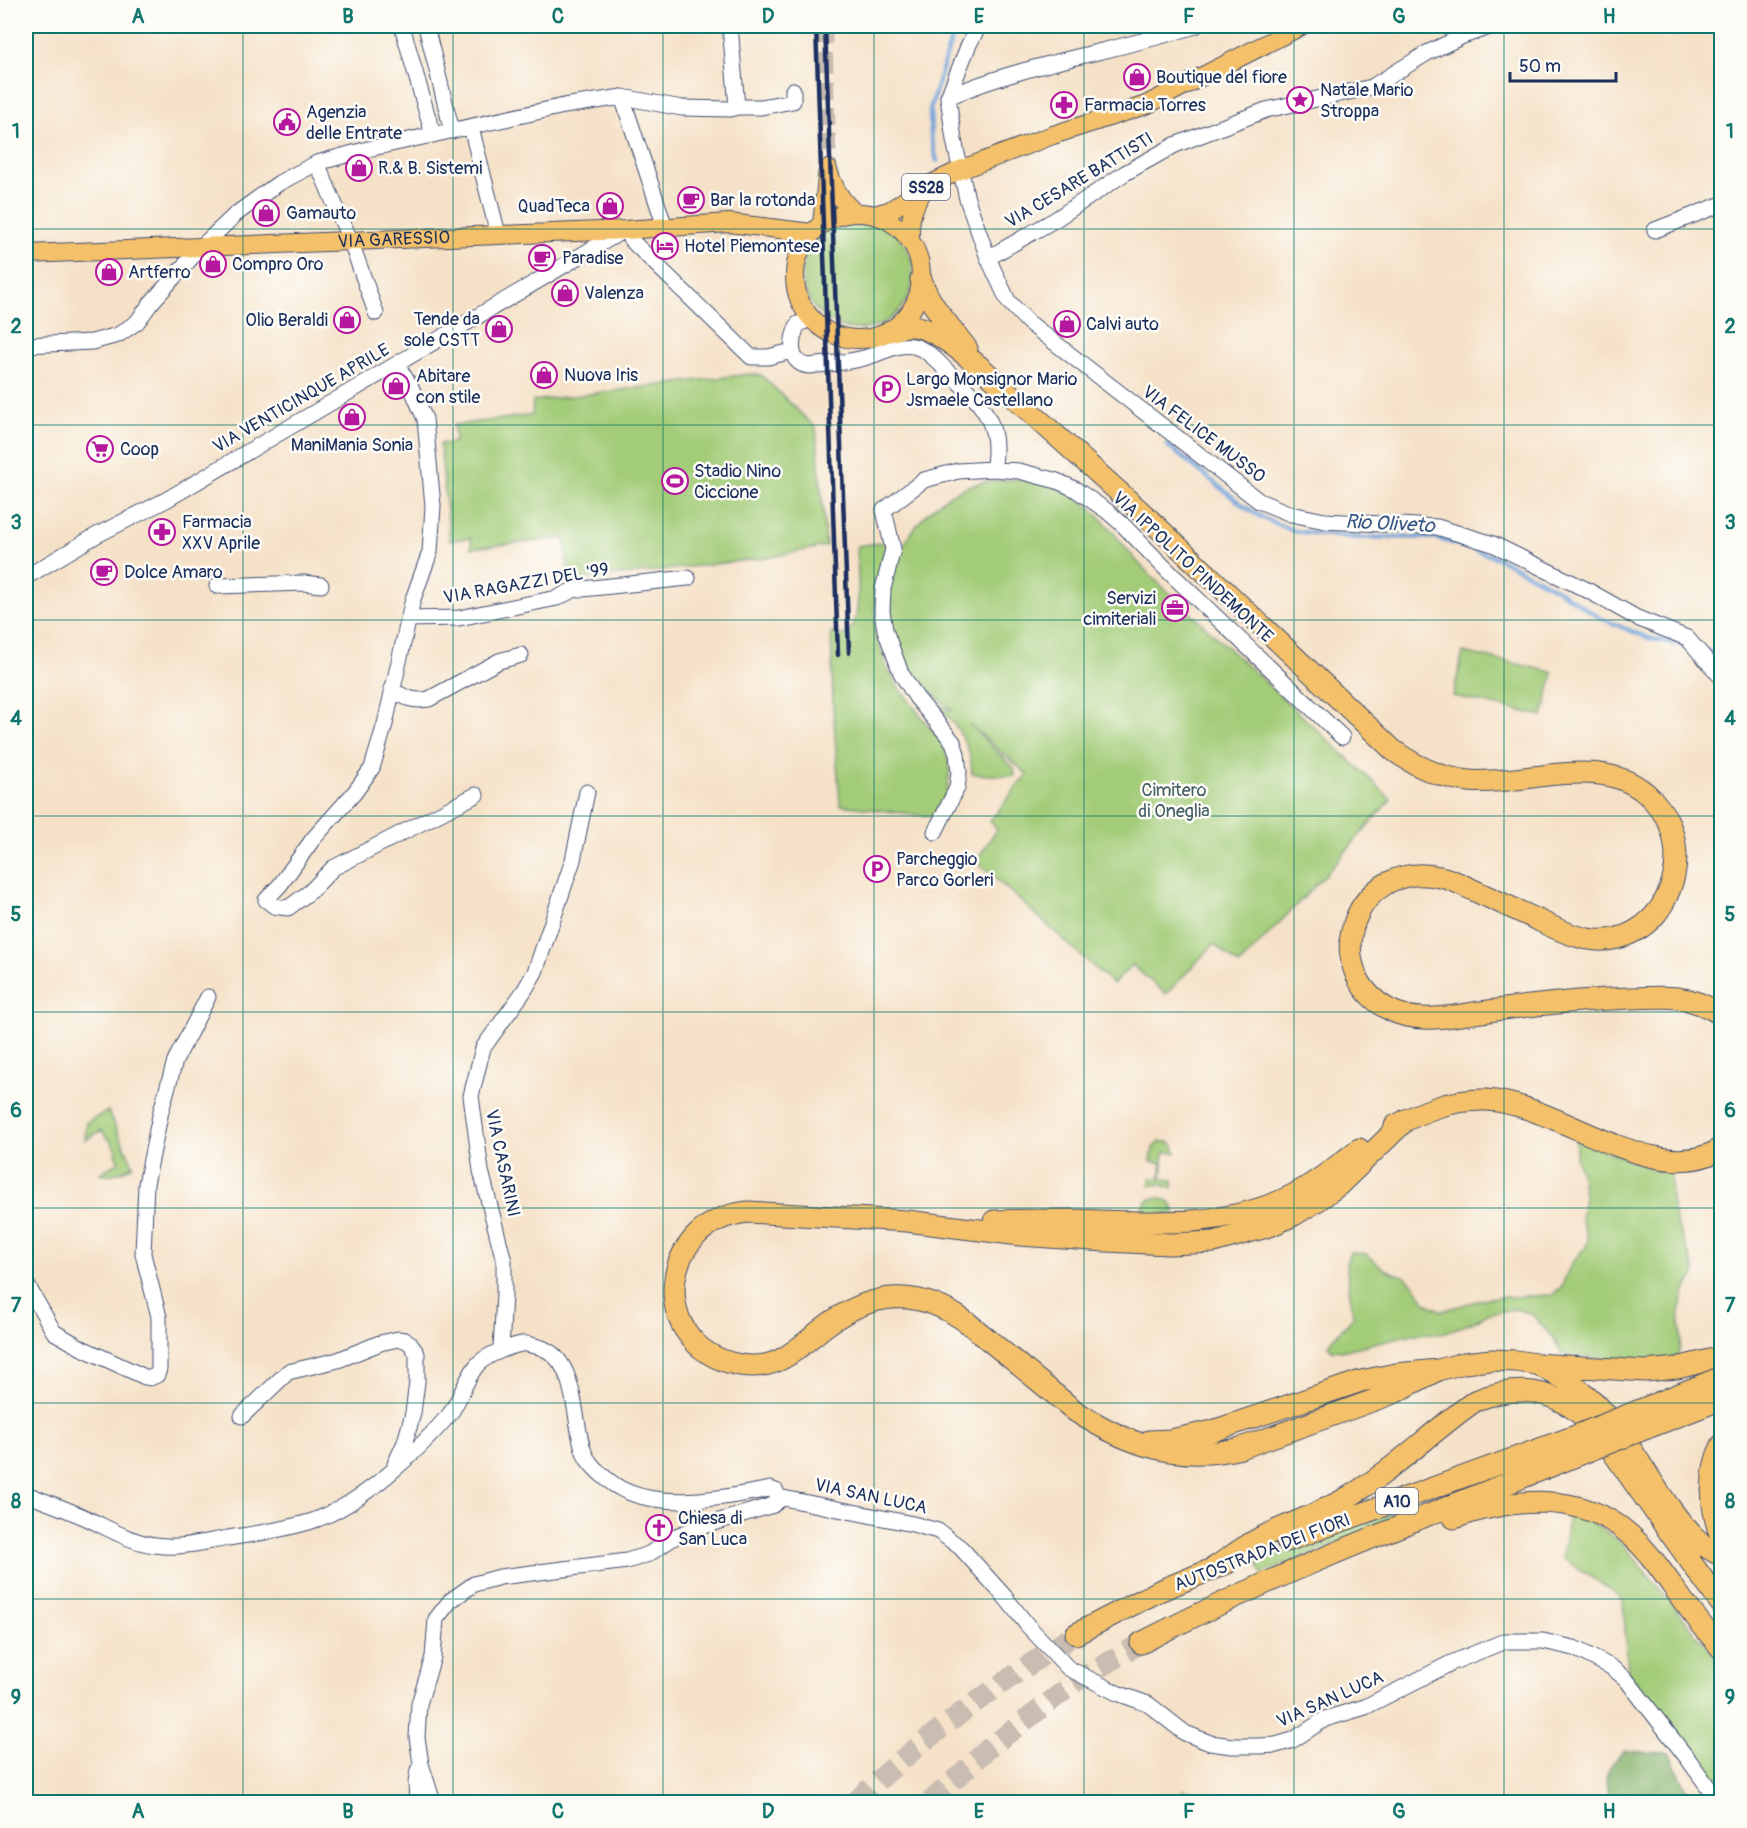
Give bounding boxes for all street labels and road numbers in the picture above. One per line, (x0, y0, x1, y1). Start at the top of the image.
street label: VIA CESARE BATTISTI (1001, 127, 1158, 234)
road number: SS28 (902, 174, 950, 200)
street label: VIA GARESSIO (337, 226, 450, 253)
street label: VIA VENTICINQUE APRILE (209, 338, 394, 458)
street label: VIA FELICE MUSSO (1137, 381, 1270, 488)
street label: VIA IPPOLITO PINDEMONTE (1107, 487, 1278, 648)
street label: VIA RAGAZZI DEL '99 (442, 558, 611, 609)
street label: VIA CASARINI (480, 1107, 525, 1219)
street label: VIA SAN LUCA (812, 1473, 930, 1520)
road number: A10 (1376, 1488, 1418, 1514)
street label: AUTOSTRADA DEI FIORI (1171, 1508, 1354, 1597)
street label: VIA SAN LUCA (1273, 1666, 1387, 1733)

